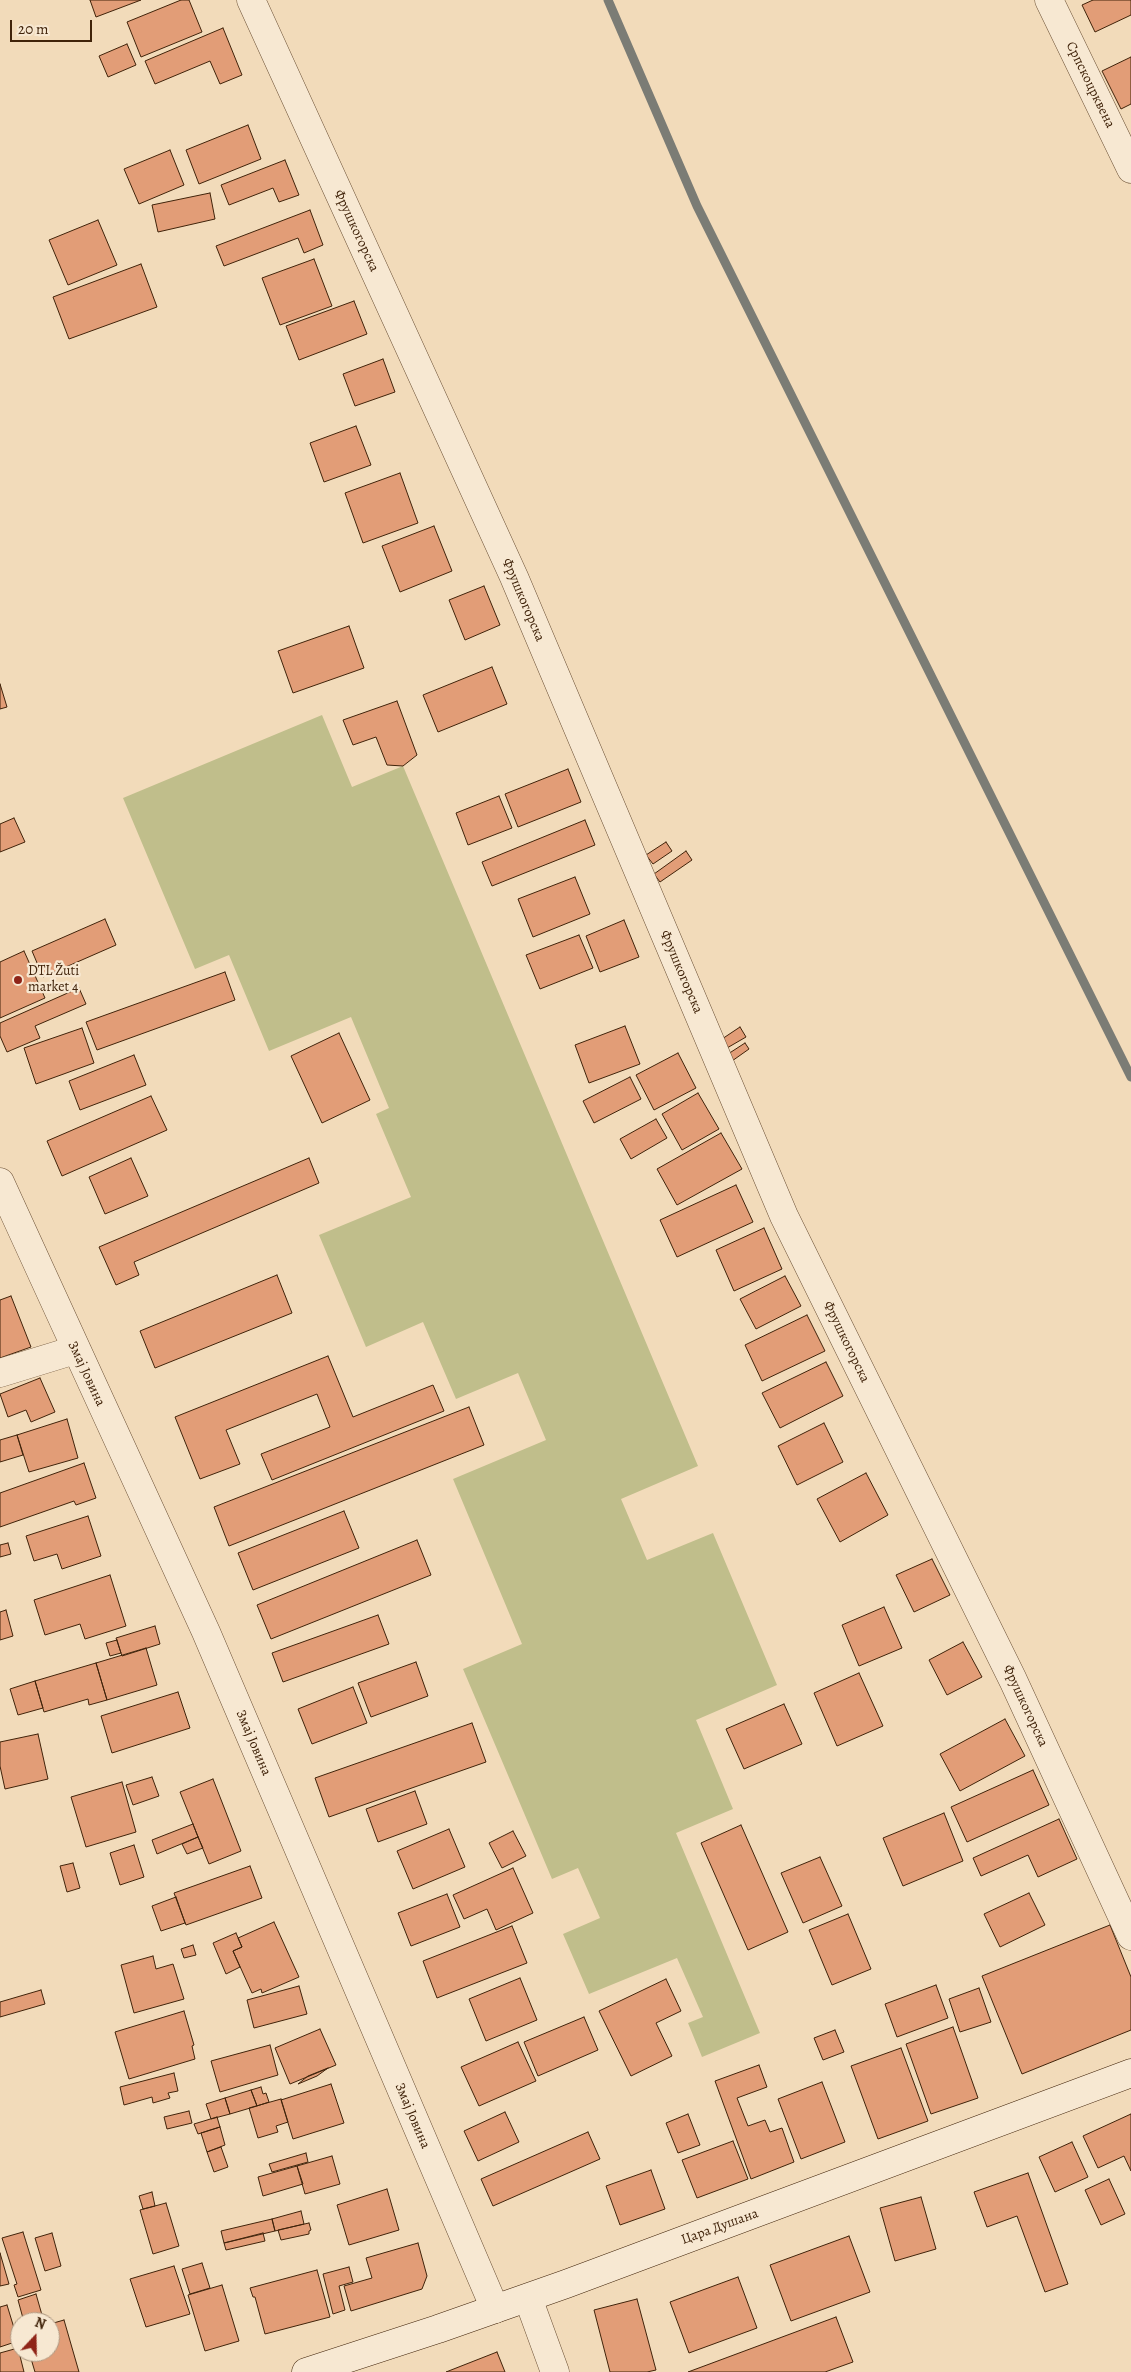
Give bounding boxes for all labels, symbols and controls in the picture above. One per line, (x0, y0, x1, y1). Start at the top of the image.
scale bar (12, 10, 95, 42)
text: 20 m (18, 19, 49, 39)
street label: Српскоцрквена (1062, 39, 1118, 131)
street label: Фрушкогорска (330, 187, 382, 275)
street label: Фрушкогорска (498, 556, 548, 644)
street label: Фрушкогорска (656, 928, 706, 1016)
place label: DTL Žuti market 4 (28, 964, 79, 996)
marker: DTL Žuti market 4 (12, 974, 24, 986)
street label: Фрушкогорска (819, 1298, 873, 1386)
street label: Змај Јовина (64, 1339, 108, 1409)
street label: Фрушкогорска (999, 1662, 1051, 1750)
street label: Змај Јовина (232, 1708, 274, 1778)
street label: Змај Јовина (391, 2081, 433, 2151)
street label: Цара Душана (679, 2205, 761, 2249)
north arrow (10, 2312, 60, 2362)
text: N (32, 2313, 48, 2334)

